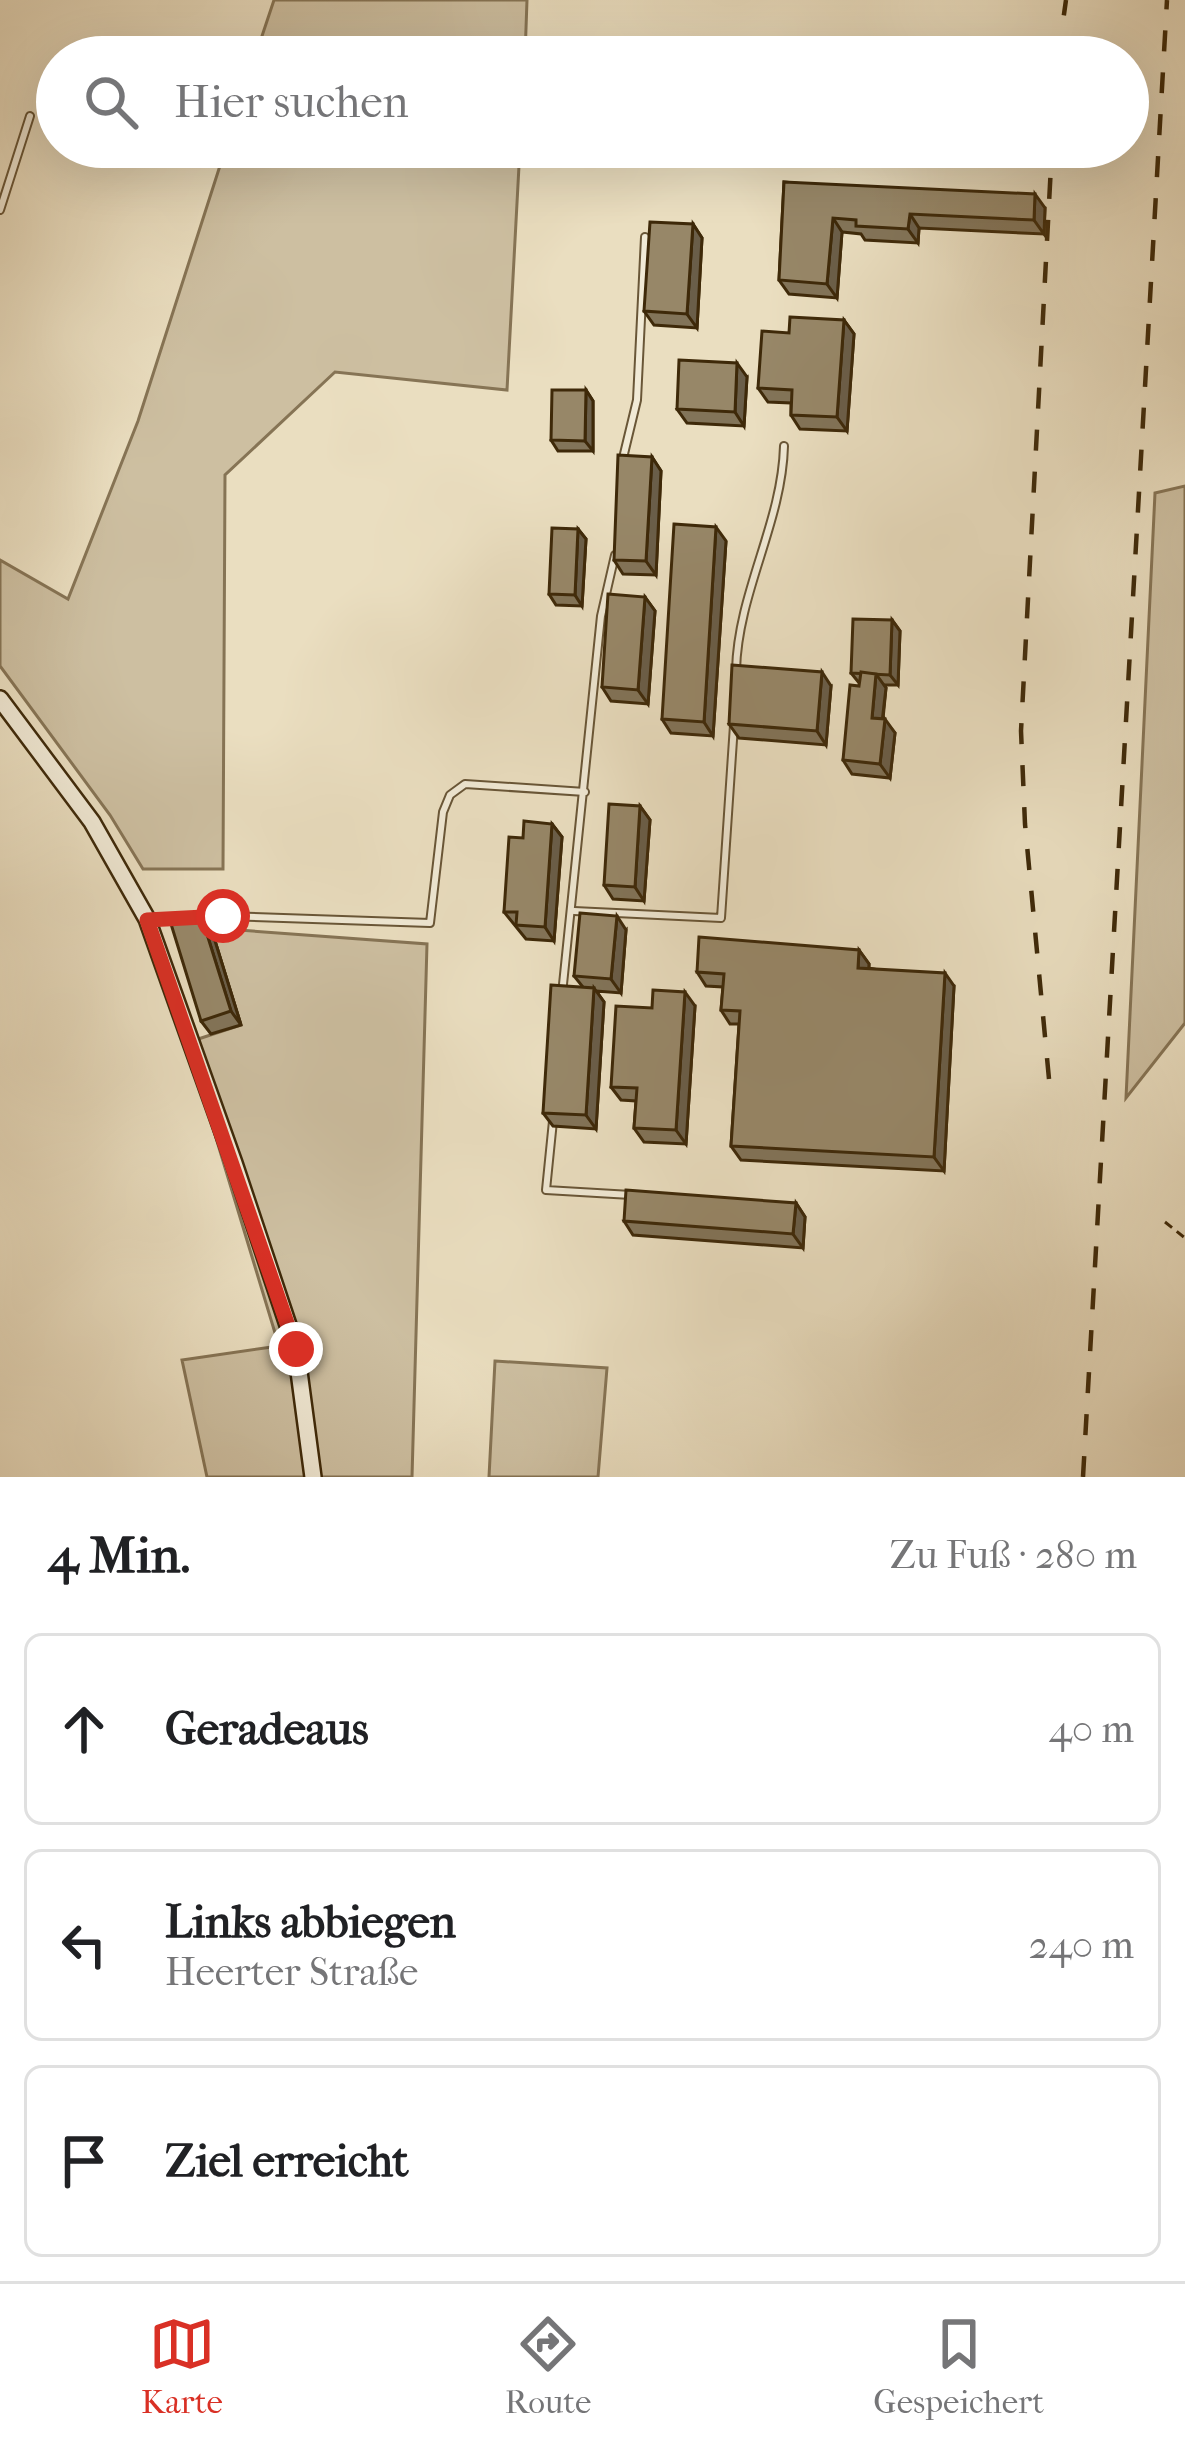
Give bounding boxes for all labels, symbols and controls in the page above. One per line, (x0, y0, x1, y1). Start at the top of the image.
search box (36, 36, 1149, 168)
icon: search (78, 69, 144, 135)
text: Hier suchen (174, 76, 409, 129)
route start (196, 889, 250, 943)
route end (269, 1322, 323, 1376)
text: 4 Min. (48, 1525, 190, 1585)
text: Zu Fuß · 280 m (889, 1532, 1137, 1578)
icon: ahead (51, 1696, 117, 1762)
text: Geradeaus (165, 1703, 369, 1756)
text: 40 m (1049, 1706, 1134, 1752)
text: Links abbiegen (165, 1896, 456, 1949)
icon: left (51, 1912, 117, 1978)
text: 240 m (1029, 1922, 1134, 1968)
text: Heerter Straße (165, 1949, 418, 1995)
icon: arrive (51, 2128, 117, 2194)
text: Ziel erreicht (165, 2135, 409, 2188)
tab: Karte (141, 2311, 223, 2422)
tab: Route (505, 2311, 591, 2422)
tab: Gespeichert (873, 2311, 1044, 2422)

